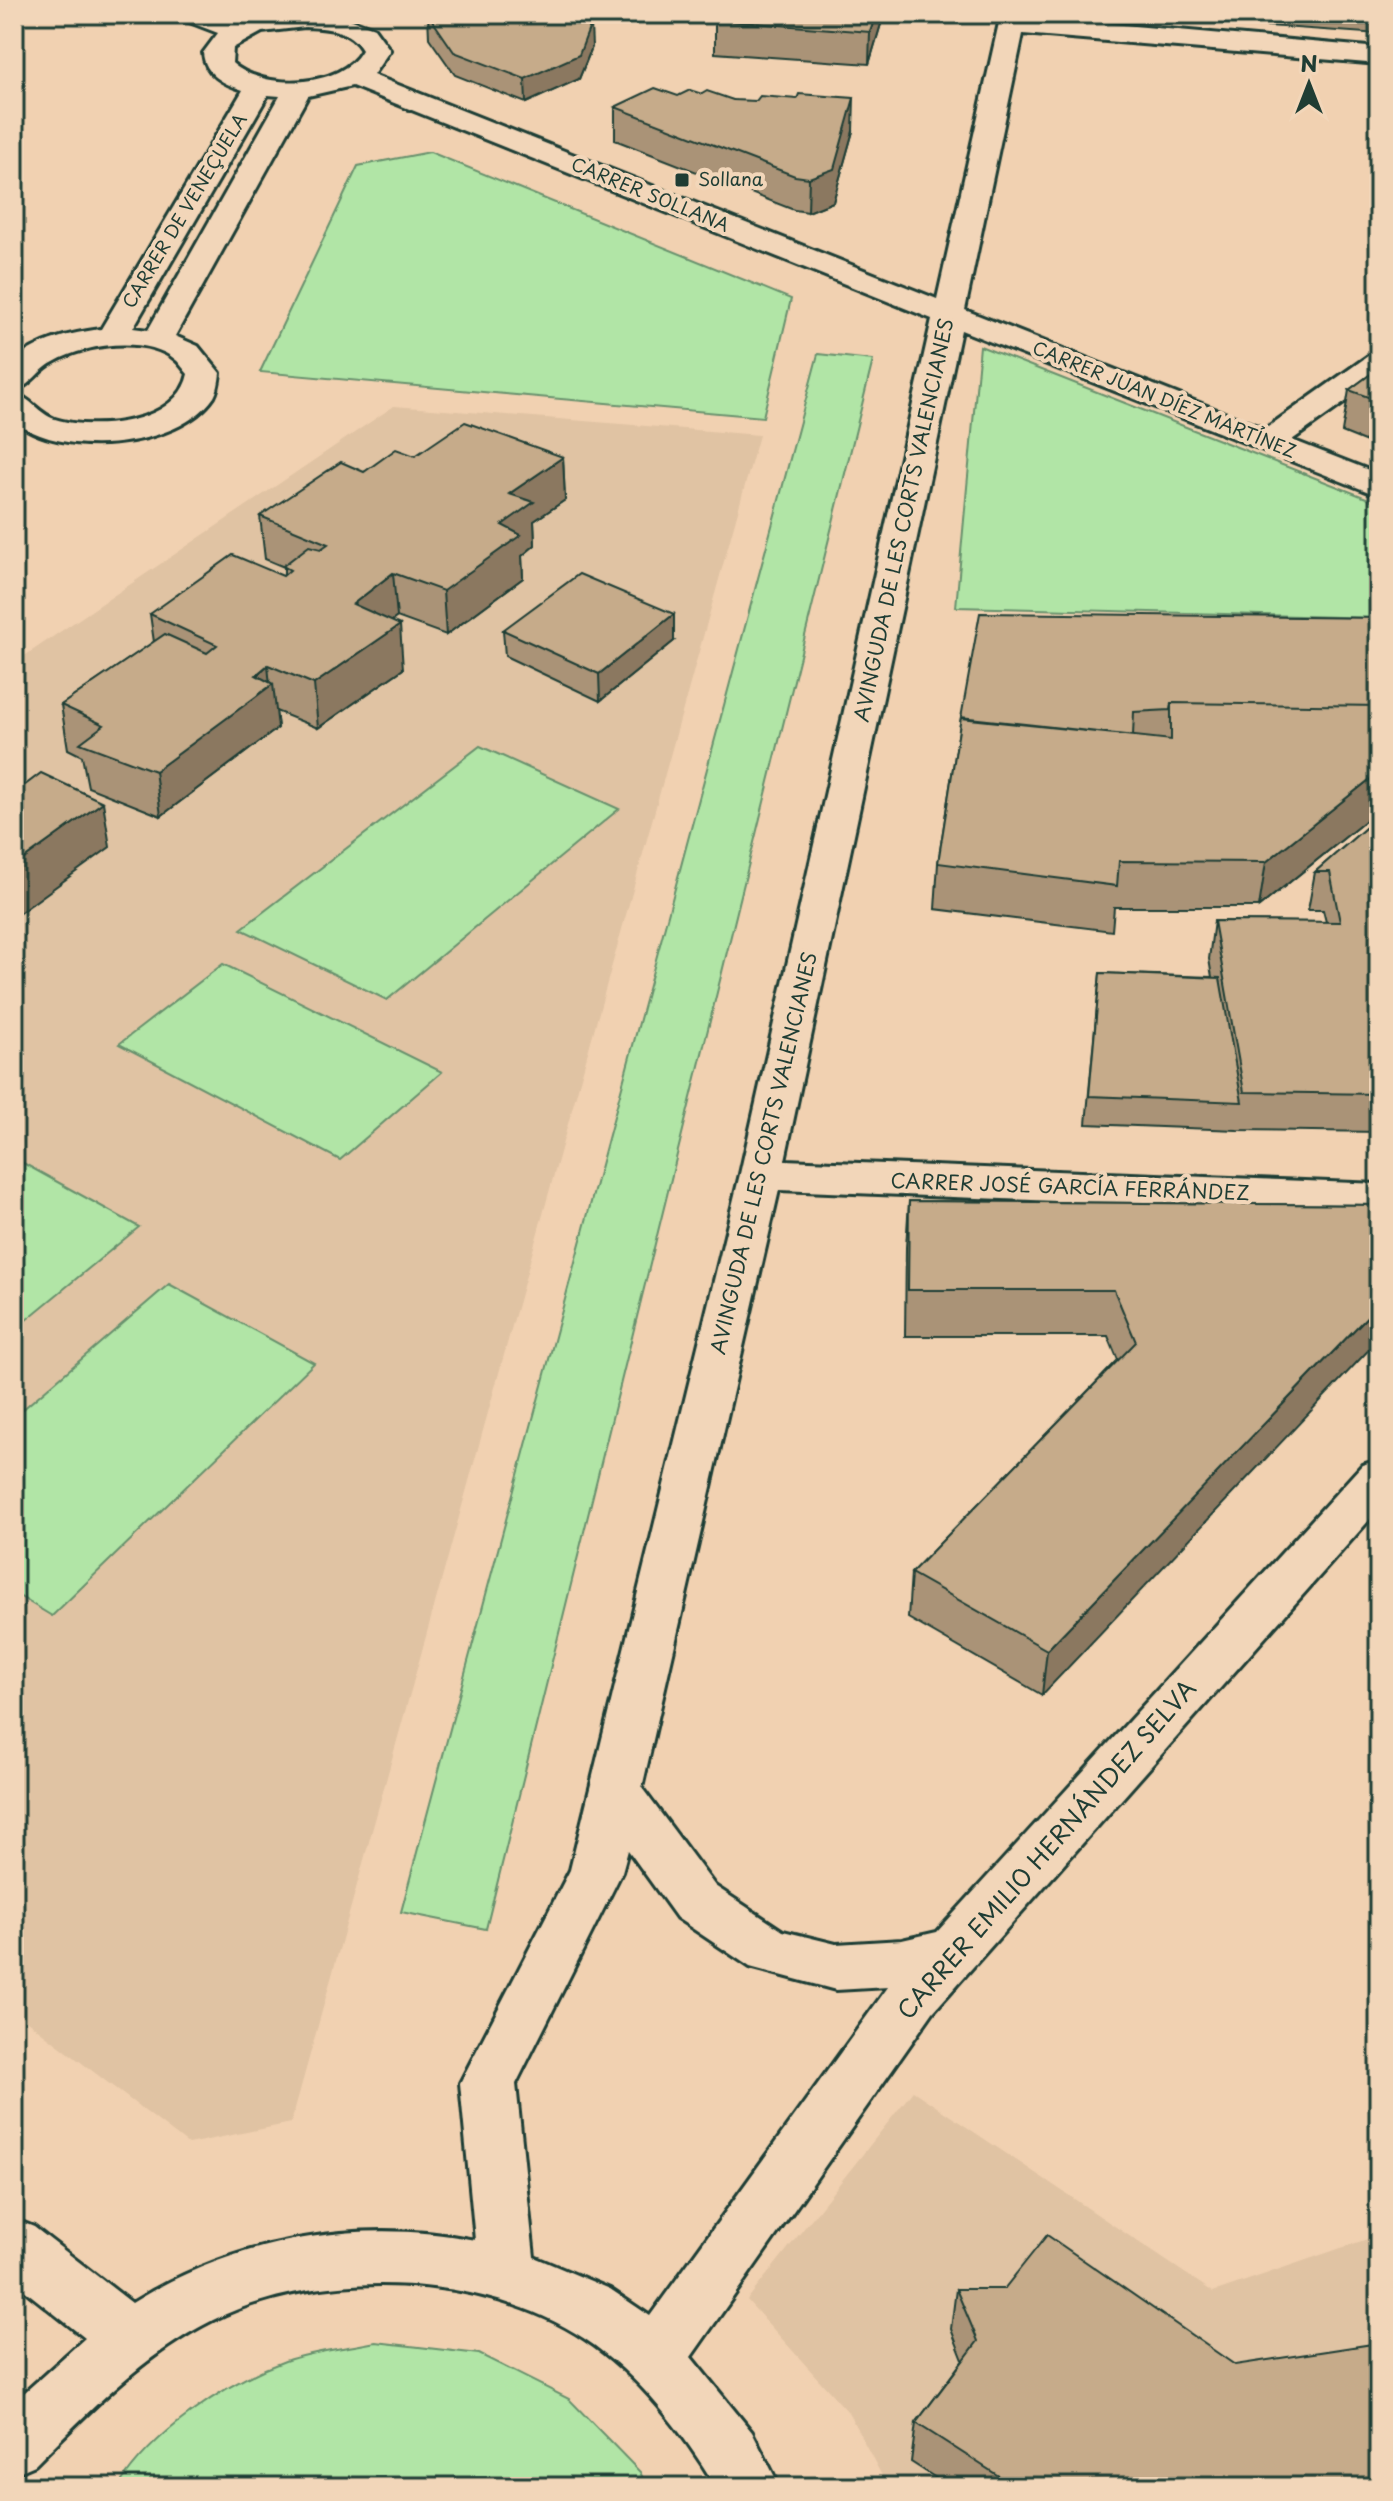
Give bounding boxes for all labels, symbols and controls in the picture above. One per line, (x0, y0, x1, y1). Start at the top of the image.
north arrow (1269, 44, 1349, 124)
text: N (1300, 46, 1318, 79)
street label: CARRER DE VENEÇUELA (115, 108, 253, 313)
street label: CARRER SOLLANA (567, 150, 734, 238)
place label: Sollana (698, 165, 764, 192)
marker: Sollana (673, 171, 691, 189)
street label: AVINGUDA DE LES CORTS VALENCIANES (845, 315, 961, 725)
street label: CARRER JUAN DÍEZ MARTÍNEZ (1029, 333, 1301, 464)
street label: AVINGUDA DE LES CORTS VALENCIANES (702, 949, 824, 1357)
street label: CARRER JOSÉ GARCÍA FERRÁNDEZ (890, 1165, 1250, 1207)
street label: CARRER EMILIO HERNÁNDEZ SELVA (888, 1671, 1203, 2027)

